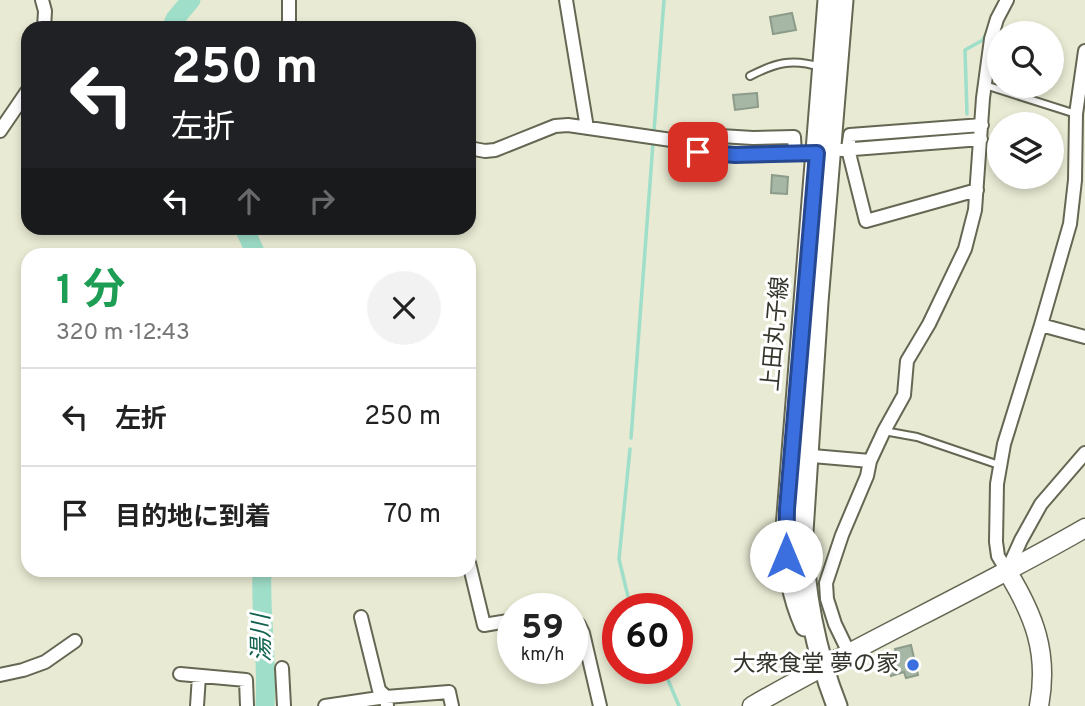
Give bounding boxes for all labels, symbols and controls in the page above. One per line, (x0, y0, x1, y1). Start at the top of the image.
map controls (987, 21, 1064, 189)
button: search (987, 21, 1064, 98)
text: 250 m (171, 39, 318, 101)
icon: left (56, 49, 147, 140)
text: 左折 (171, 109, 235, 149)
button: layers (987, 112, 1064, 189)
pin (668, 122, 728, 182)
icon: arrive (679, 133, 717, 171)
icon: left (157, 182, 195, 220)
icon: ahead (230, 182, 268, 220)
icon: right (303, 182, 341, 220)
text: 1 分 (56, 266, 125, 319)
button: close (367, 271, 441, 345)
street label: 上田丸子線 (758, 275, 796, 393)
text: 320 m · 12:43 (56, 319, 190, 348)
icon: left (56, 398, 94, 436)
text: 250 m (364, 401, 441, 434)
text: 左折 (115, 404, 167, 437)
icon: arrive (56, 496, 94, 534)
text: 70 m (383, 499, 441, 532)
text: 目的地に到着 (115, 502, 271, 535)
position arrow (749, 519, 823, 593)
speed limit sign: 60 (602, 593, 693, 684)
text: 59 (521, 607, 564, 651)
water label: 湯川 (248, 611, 278, 662)
text: km/h (521, 644, 564, 667)
place label: 大衆食堂 夢の家 (733, 651, 899, 680)
marker: 大衆食堂 夢の家 (905, 657, 921, 673)

